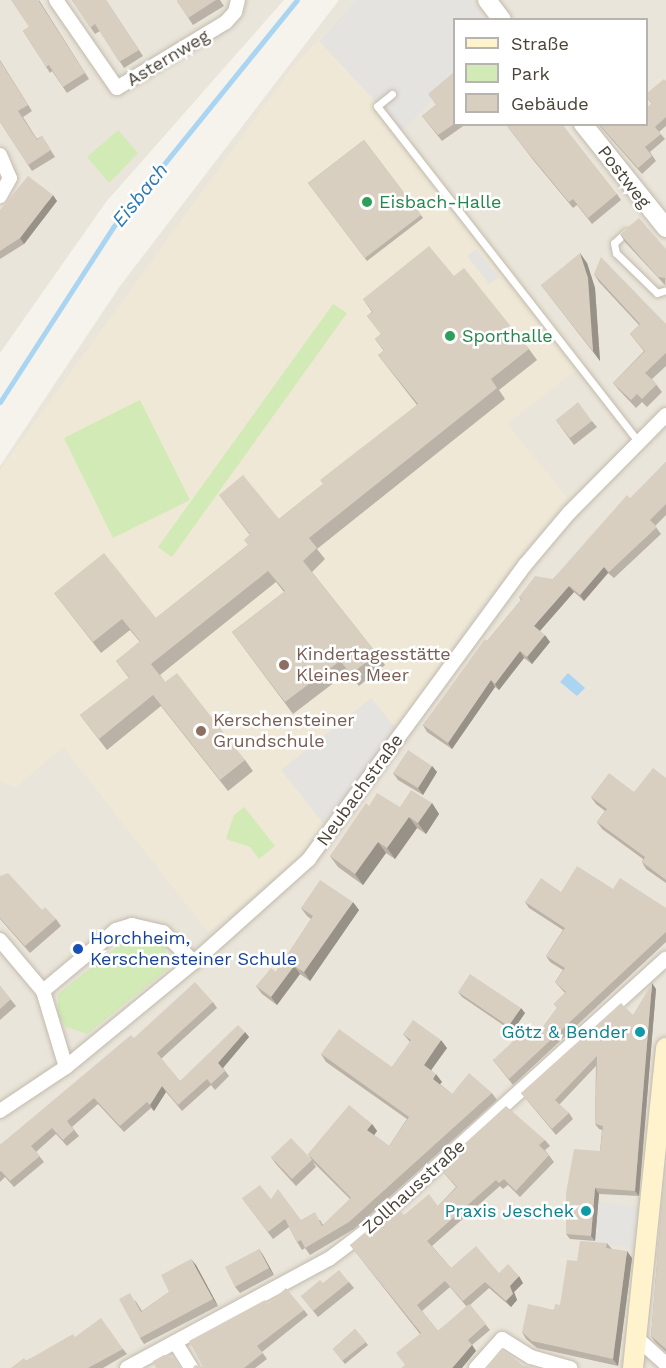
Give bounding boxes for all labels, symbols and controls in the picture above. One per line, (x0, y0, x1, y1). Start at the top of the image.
legend (453, 18, 648, 126)
street label: Asternweg (123, 25, 213, 91)
text: Straße (511, 33, 569, 54)
text: Park (511, 63, 550, 84)
text: Gebäude (511, 93, 589, 114)
street label: Postweg (593, 141, 655, 213)
water label: Eisbach (107, 158, 173, 232)
place label: Eisbach-Halle (379, 191, 501, 213)
marker: Eisbach-Halle (360, 195, 374, 209)
place label: Sporthalle (462, 325, 553, 347)
marker: Sporthalle (443, 329, 457, 343)
place label: Kindertagesstätte Kleines Meer (296, 644, 451, 686)
marker: Kindertagesstätte Kleines Meer (277, 658, 291, 672)
place label: Kerschensteiner Grundschule (213, 710, 355, 752)
marker: Kerschensteiner Grundschule (194, 724, 208, 738)
street label: Neubachstraße (312, 730, 408, 850)
place label: Horchheim, Kerschensteiner Schule (90, 928, 298, 970)
marker: Horchheim, Kerschensteiner Schule (71, 942, 85, 956)
place label: Götz & Bender (501, 1021, 628, 1043)
marker: Götz & Bender (633, 1025, 647, 1039)
street label: Zollhausstraße (358, 1135, 470, 1239)
place label: Praxis Jeschek (444, 1200, 574, 1222)
marker: Praxis Jeschek (579, 1204, 593, 1218)

